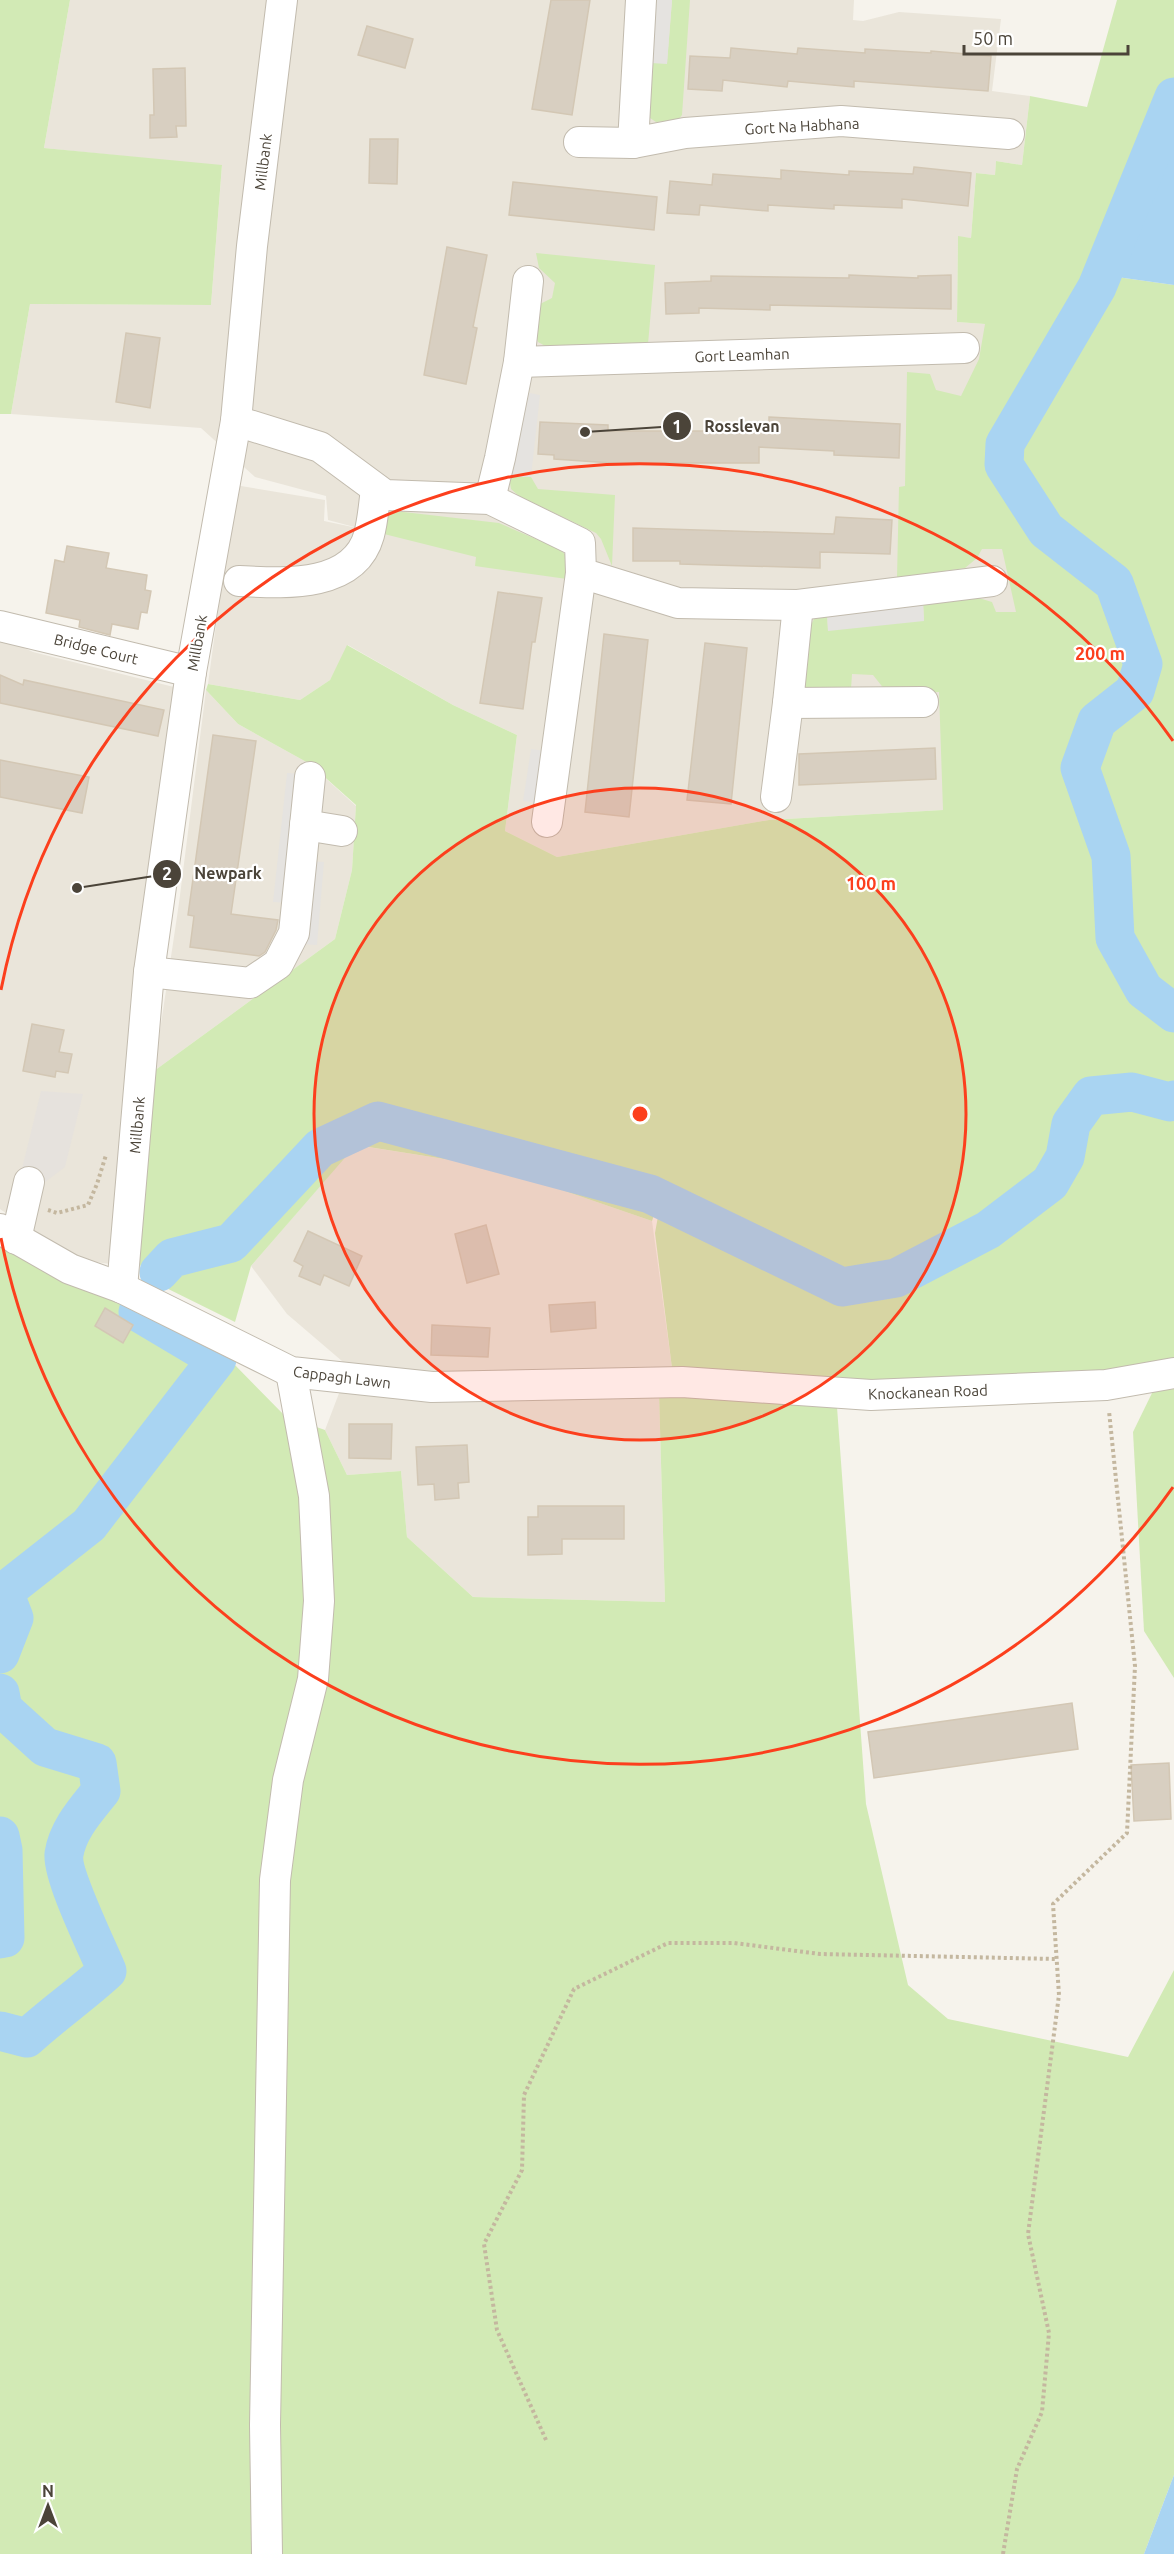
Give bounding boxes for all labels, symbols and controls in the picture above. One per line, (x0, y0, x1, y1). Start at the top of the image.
scale bar (964, 18, 1128, 56)
text: 50 m (973, 28, 1013, 48)
street label: Gort Na Habhana (744, 114, 860, 138)
street label: Millbank (251, 132, 275, 191)
street label: Gort Leamhan (694, 345, 790, 365)
callout: Rosslevan (662, 409, 792, 443)
text: 1 (672, 416, 682, 436)
text: Rosslevan (704, 417, 780, 435)
street label: Millbank (184, 613, 210, 673)
street label: Bridge Court (52, 630, 140, 668)
text: 200 m (1075, 643, 1125, 663)
callout: Newpark (152, 857, 273, 891)
text: 2 (162, 863, 172, 883)
text: Newpark (194, 864, 262, 882)
text: 100 m (846, 873, 896, 893)
street label: Millbank (126, 1095, 148, 1154)
centre of rings (630, 1104, 650, 1124)
street label: Cappagh Lawn (292, 1363, 392, 1391)
street label: Knockanean Road (868, 1381, 988, 1403)
north arrow (18, 2476, 78, 2536)
text: N (42, 2482, 54, 2500)

